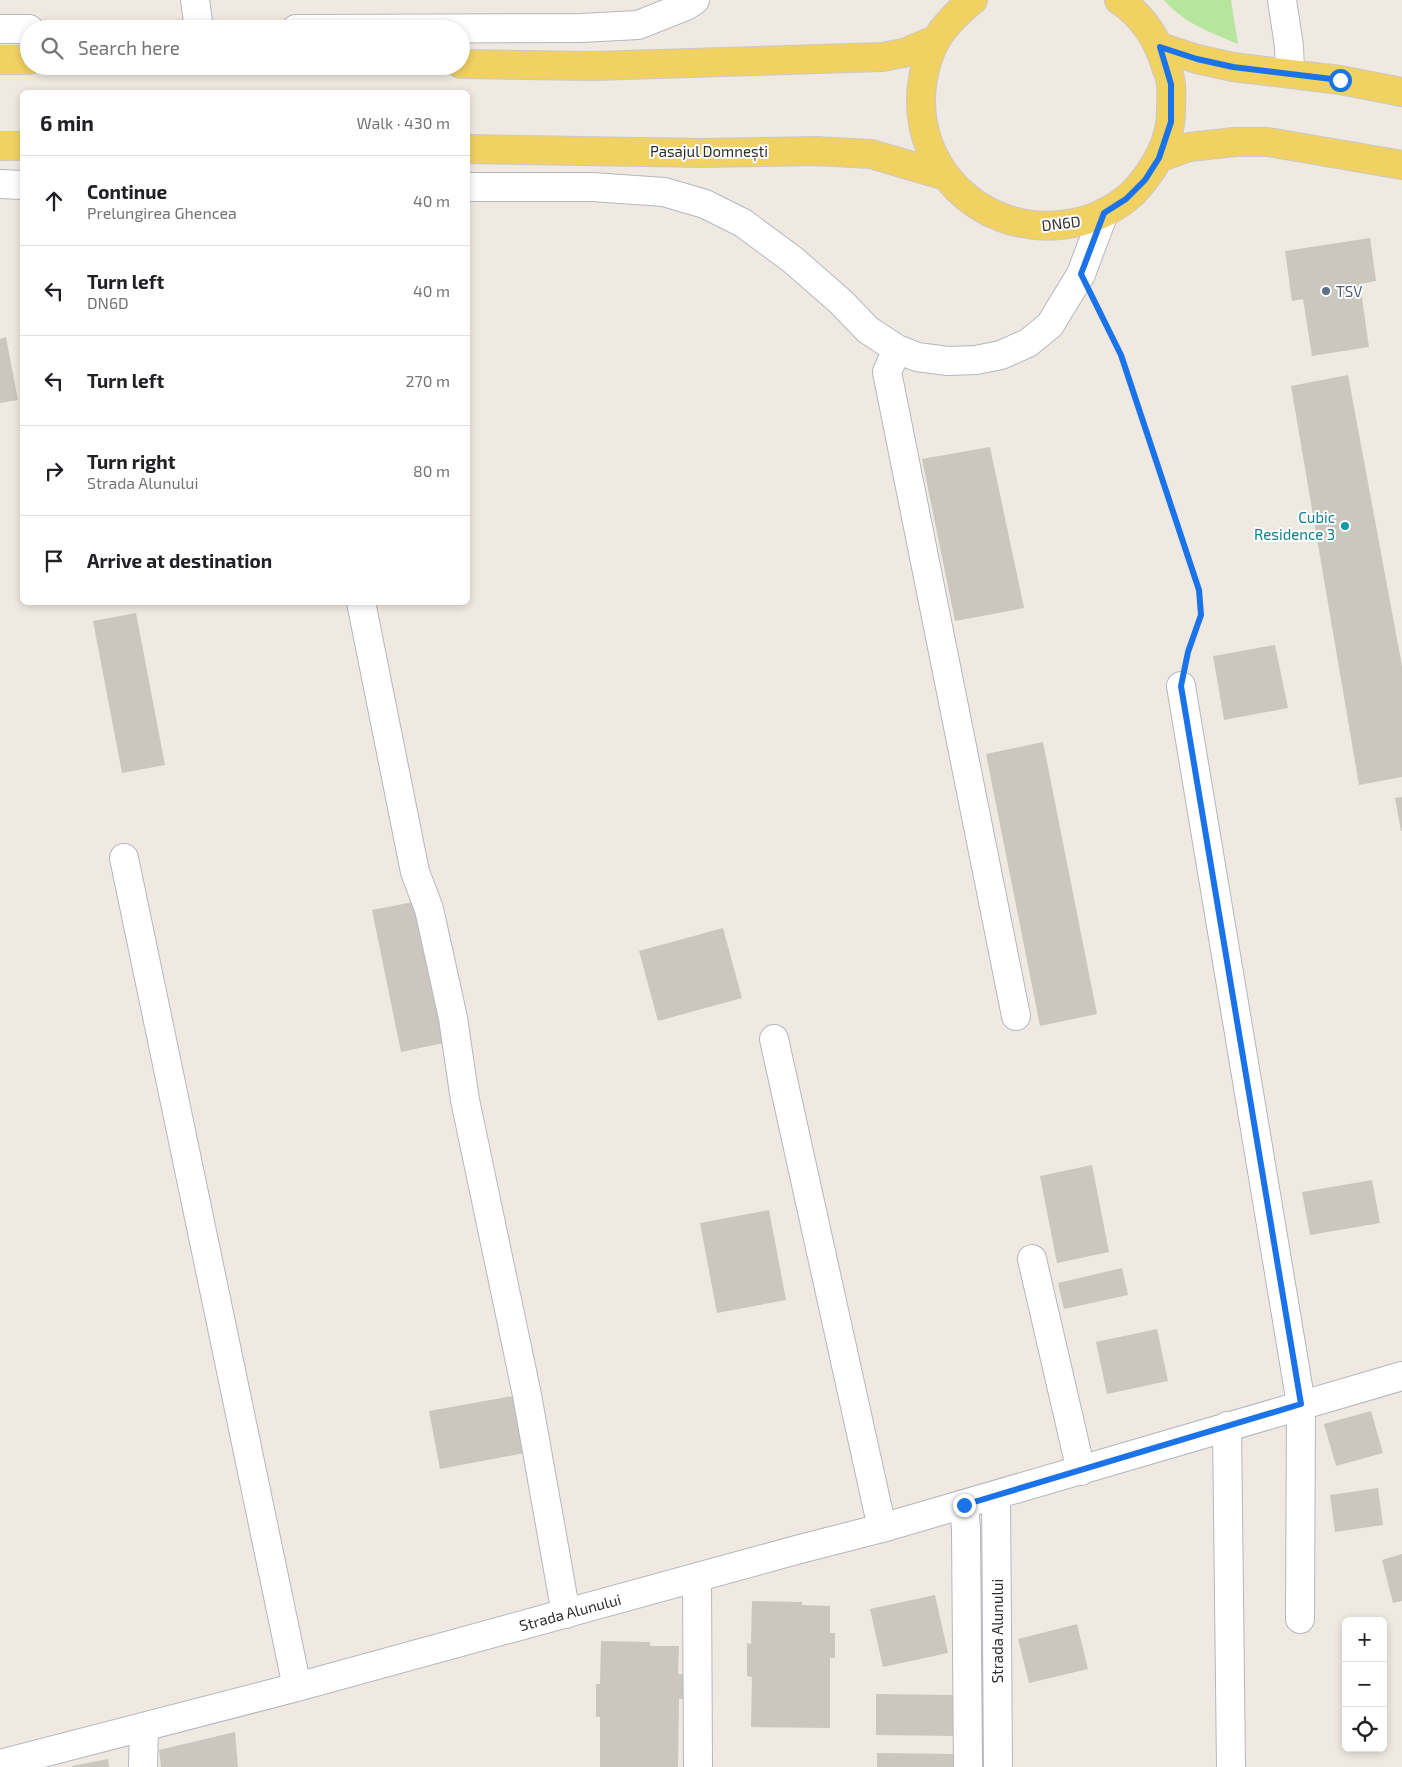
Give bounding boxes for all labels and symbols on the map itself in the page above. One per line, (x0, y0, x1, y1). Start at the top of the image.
route start (1329, 69, 1352, 92)
street label: Pasajul Domnești (650, 142, 768, 162)
street label: DN6D (1041, 212, 1082, 234)
place label: TSV (1336, 282, 1362, 300)
marker: TSV (1320, 285, 1332, 297)
place label: Cubic Residence 3 (1254, 508, 1335, 543)
marker: Cubic Residence 3 (1339, 520, 1351, 532)
route end (953, 1494, 976, 1517)
street label: Strada Alunului (988, 1579, 1006, 1683)
street label: Strada Alunului (517, 1590, 623, 1634)

